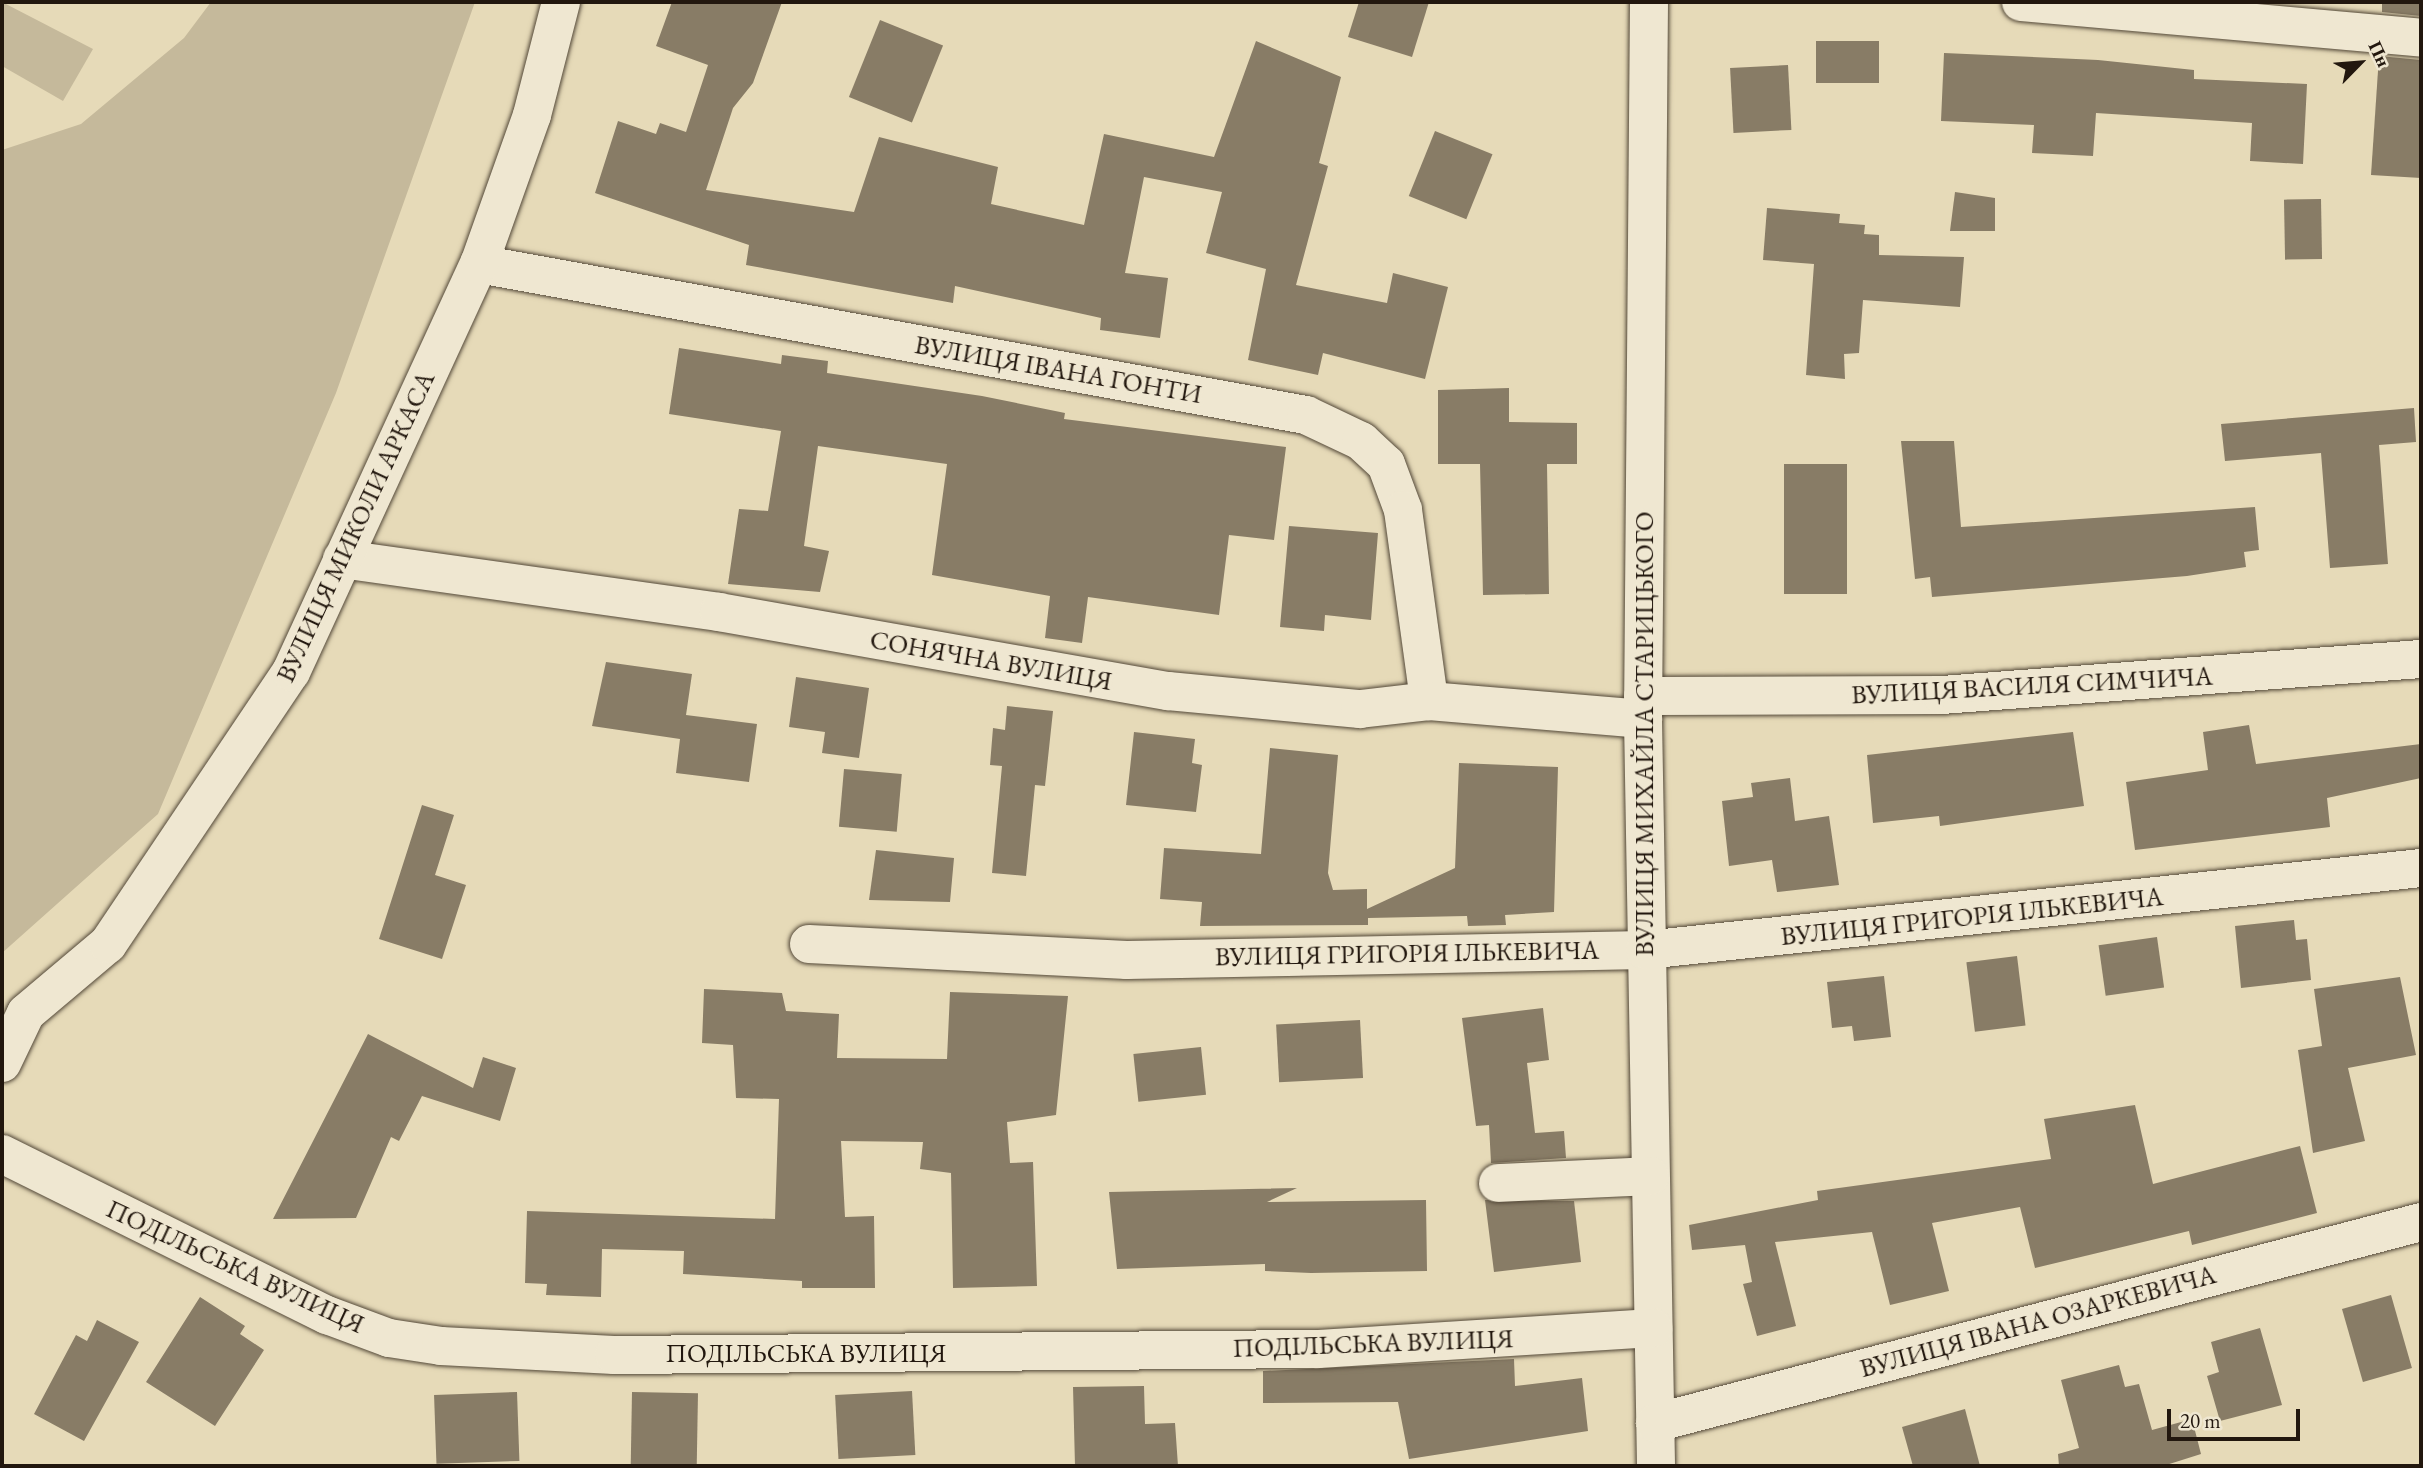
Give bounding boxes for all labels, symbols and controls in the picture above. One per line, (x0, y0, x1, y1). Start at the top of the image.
north arrow (2325, 28, 2395, 98)
text: Пн (2363, 37, 2396, 71)
street label: ВУЛИЦЯ ІВАНА ГОНТИ (912, 329, 1204, 411)
street label: ВУЛИЦЯ МИКОЛИ АРКАСА (270, 367, 442, 687)
street label: ВУЛИЦЯ МИХАЙЛА СТАРИЦЬКОГО (1629, 511, 1661, 957)
street label: СОНЯЧНА ВУЛИЦЯ (867, 624, 1115, 698)
street label: ВУЛИЦЯ ВАСИЛЯ СИМЧИЧА (1851, 661, 2213, 711)
street label: ВУЛИЦЯ ГРИГОРІЯ ІЛЬКЕВИЧА (1779, 881, 2165, 953)
street label: ВУЛИЦЯ ГРИГОРІЯ ІЛЬКЕВИЧА (1215, 935, 1599, 973)
street label: ПОДІЛЬСЬКА ВУЛИЦЯ (101, 1194, 369, 1340)
street label: ВУЛИЦЯ ІВАНА ОЗАРКЕВИЧА (1857, 1259, 2219, 1385)
street label: ПОДІЛЬСЬКА ВУЛИЦЯ (1232, 1324, 1514, 1364)
street label: ПОДІЛЬСЬКА ВУЛИЦЯ (666, 1338, 946, 1370)
scale bar (2171, 1394, 2304, 1438)
text: 20 m (2180, 1407, 2221, 1434)

